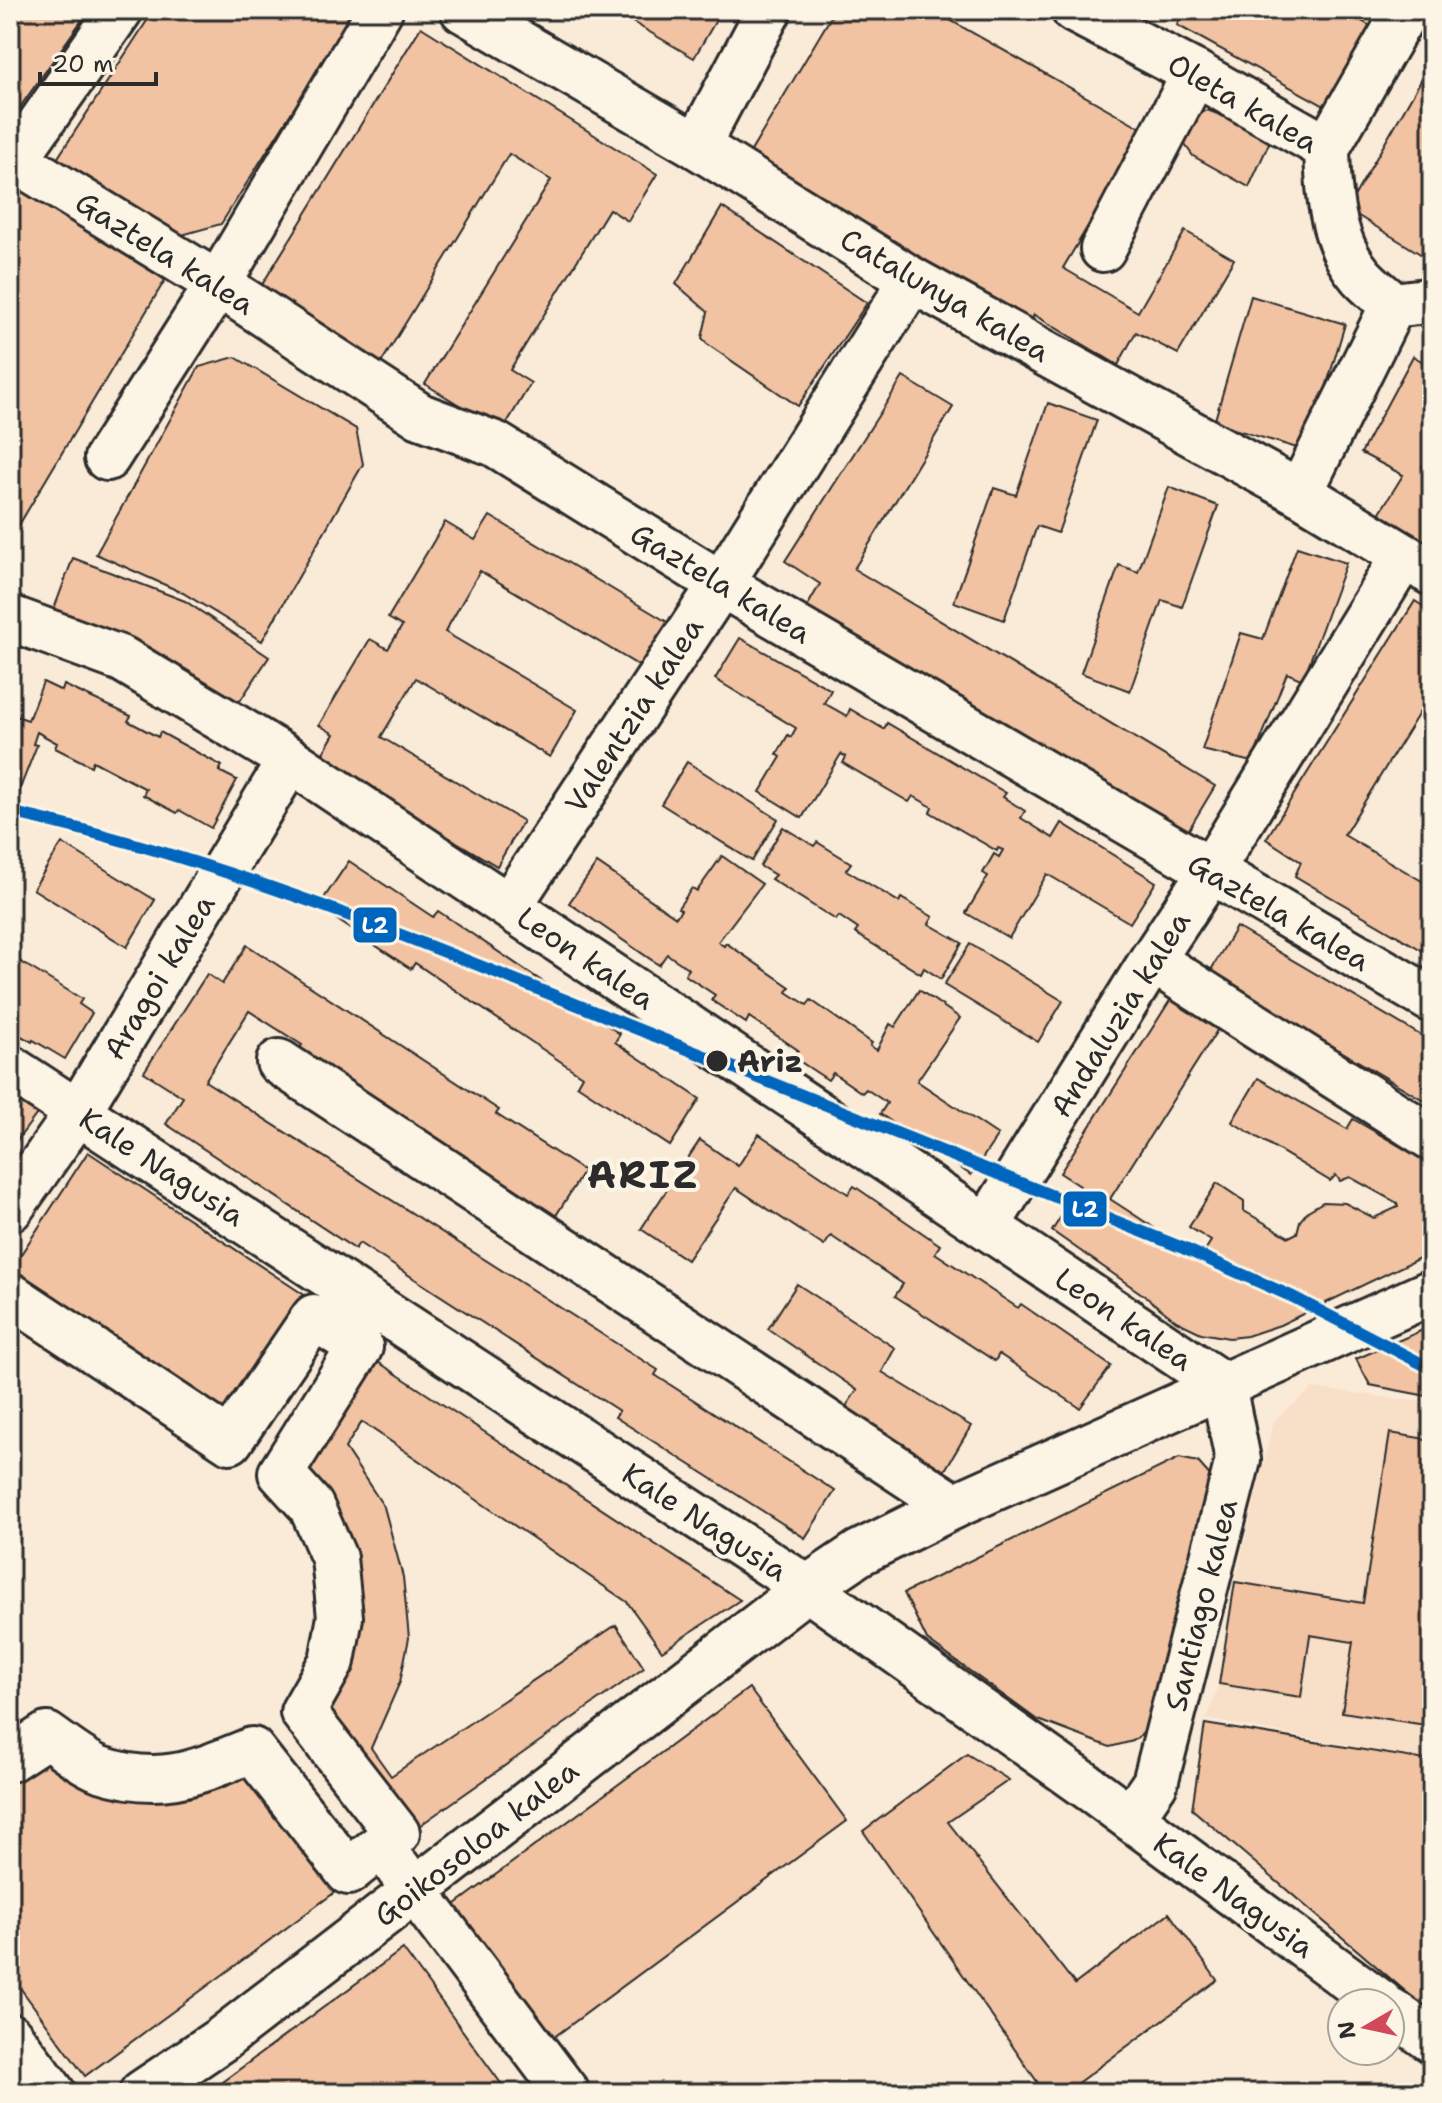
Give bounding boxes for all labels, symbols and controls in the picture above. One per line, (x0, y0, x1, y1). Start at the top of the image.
scale bar (40, 36, 156, 86)
street label: Oleta kalea (1160, 43, 1326, 163)
text: 20 m (52, 48, 114, 80)
street label: Gaztela kalea (68, 182, 263, 325)
street label: Catalunya kalea (833, 218, 1058, 372)
street label: Gaztela kalea (623, 513, 819, 653)
street label: Valentzia kalea (555, 609, 713, 821)
street label: Gaztela kalea (1180, 843, 1378, 981)
street label: Aragoi kalea (94, 887, 225, 1067)
street label: Leon kalea (509, 897, 663, 1019)
street label: Andaluzia kalea (1040, 903, 1200, 1125)
line badge: L2 (352, 906, 398, 944)
text: L2 (362, 911, 388, 940)
place label: Ariz (737, 1041, 803, 1082)
marker: Ariz (704, 1048, 730, 1074)
street label: Kale Nagusia (71, 1098, 253, 1236)
district label: ARIZ (587, 1149, 699, 1200)
line badge: L2 (1062, 1190, 1108, 1228)
text: L2 (1072, 1195, 1098, 1224)
street label: Leon kalea (1047, 1258, 1201, 1380)
street label: Kale Nagusia (614, 1453, 796, 1591)
street label: Santiago kalea (1155, 1494, 1247, 1715)
street label: Goikosoloa kalea (365, 1750, 587, 1936)
street label: Kale Nagusia (1145, 1823, 1323, 1968)
north arrow (1326, 1987, 1406, 2067)
text: N (1331, 2019, 1362, 2041)

